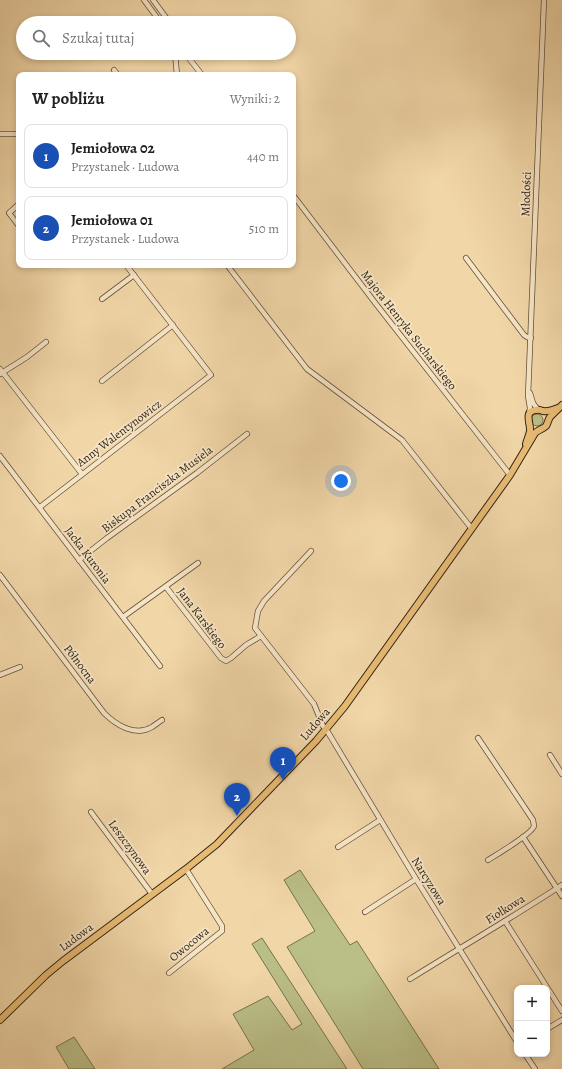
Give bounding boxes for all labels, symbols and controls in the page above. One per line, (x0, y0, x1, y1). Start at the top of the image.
search box (16, 16, 296, 60)
icon: search (30, 27, 52, 49)
text: Szukaj tutaj (62, 28, 135, 48)
text: W pobliżu (32, 87, 104, 110)
text: Wyniki: 2 (230, 90, 280, 107)
text: Jemiołowa 02 (71, 138, 155, 158)
text: 1 (44, 148, 48, 165)
text: 440 m (247, 148, 279, 165)
text: Przystanek · Ludowa (71, 158, 179, 175)
street label: Młodości (517, 171, 535, 217)
text: Jemiołowa 01 (71, 210, 153, 230)
text: 2 (43, 220, 49, 237)
text: 510 m (249, 220, 279, 237)
text: Przystanek · Ludowa (71, 230, 179, 247)
street label: Majora Henryka Sucharskiego (357, 267, 461, 393)
street label: Anny Walentynowicz (73, 396, 165, 471)
street label: Biskupa Franciszka Musiela (98, 442, 216, 536)
your location (331, 471, 351, 491)
street label: Jacka Kuronia (61, 523, 115, 587)
street label: Jana Karskiego (174, 584, 230, 652)
street label: Północna (60, 641, 100, 687)
street label: Ludowa (296, 704, 334, 744)
pin: 1 (270, 747, 296, 780)
pin: 2 (224, 783, 250, 816)
street label: Leszczynowa (105, 816, 156, 878)
street label: Narcyzowa (408, 854, 450, 909)
street label: Fiołkowa (482, 890, 528, 927)
street label: Ludowa (56, 919, 97, 955)
street label: Owocowa (166, 923, 213, 965)
map controls (514, 985, 550, 1057)
button: + (514, 985, 550, 1021)
button: − (514, 1021, 550, 1057)

